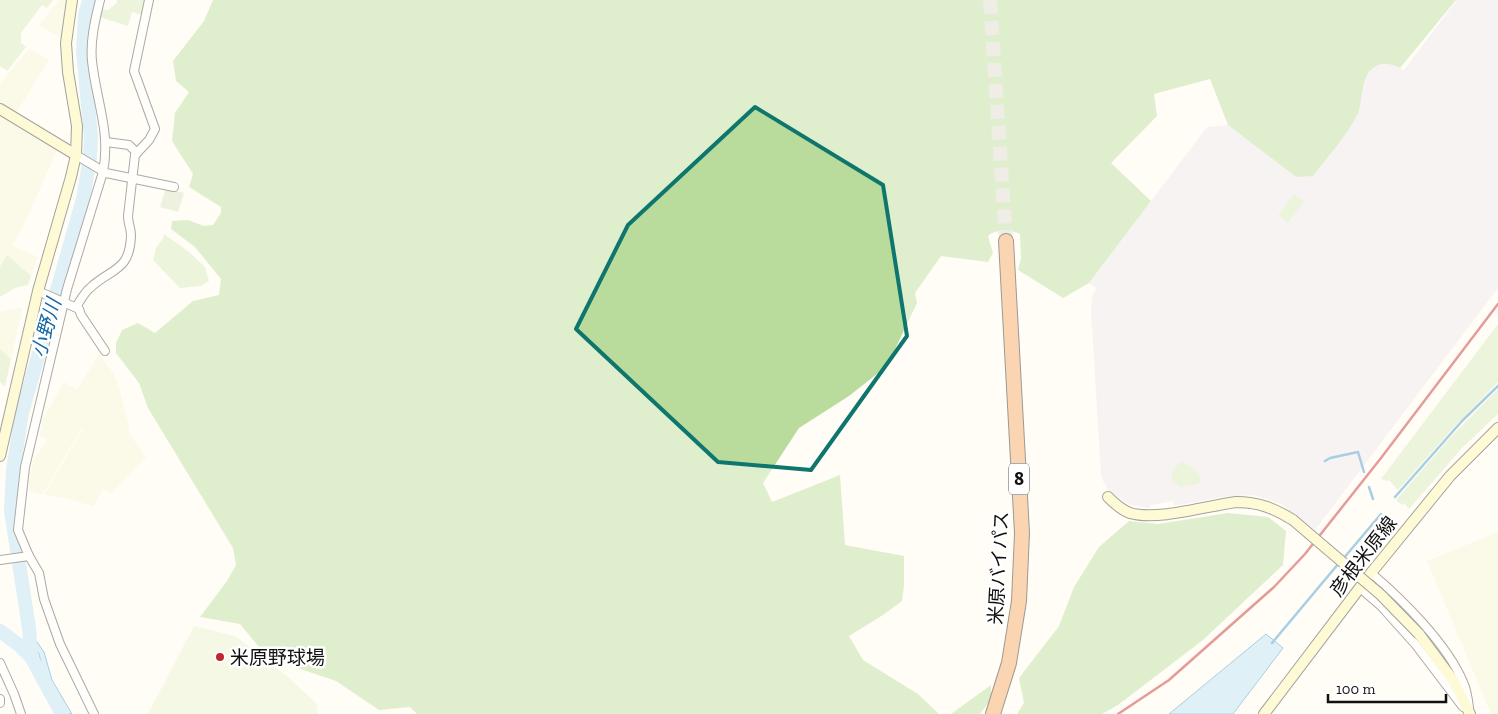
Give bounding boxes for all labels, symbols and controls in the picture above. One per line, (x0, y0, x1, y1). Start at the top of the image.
water label: 小野川 (26, 294, 66, 360)
road number: 8 (1009, 464, 1029, 494)
street label: 米原バイパス (984, 511, 1013, 625)
street label: 彦根米原線 (1325, 512, 1402, 601)
place label: 米原野球場 (230, 646, 325, 669)
marker: 米原野球場 (214, 651, 226, 663)
scale bar (1328, 672, 1446, 704)
text: 100 m (1336, 680, 1375, 698)

